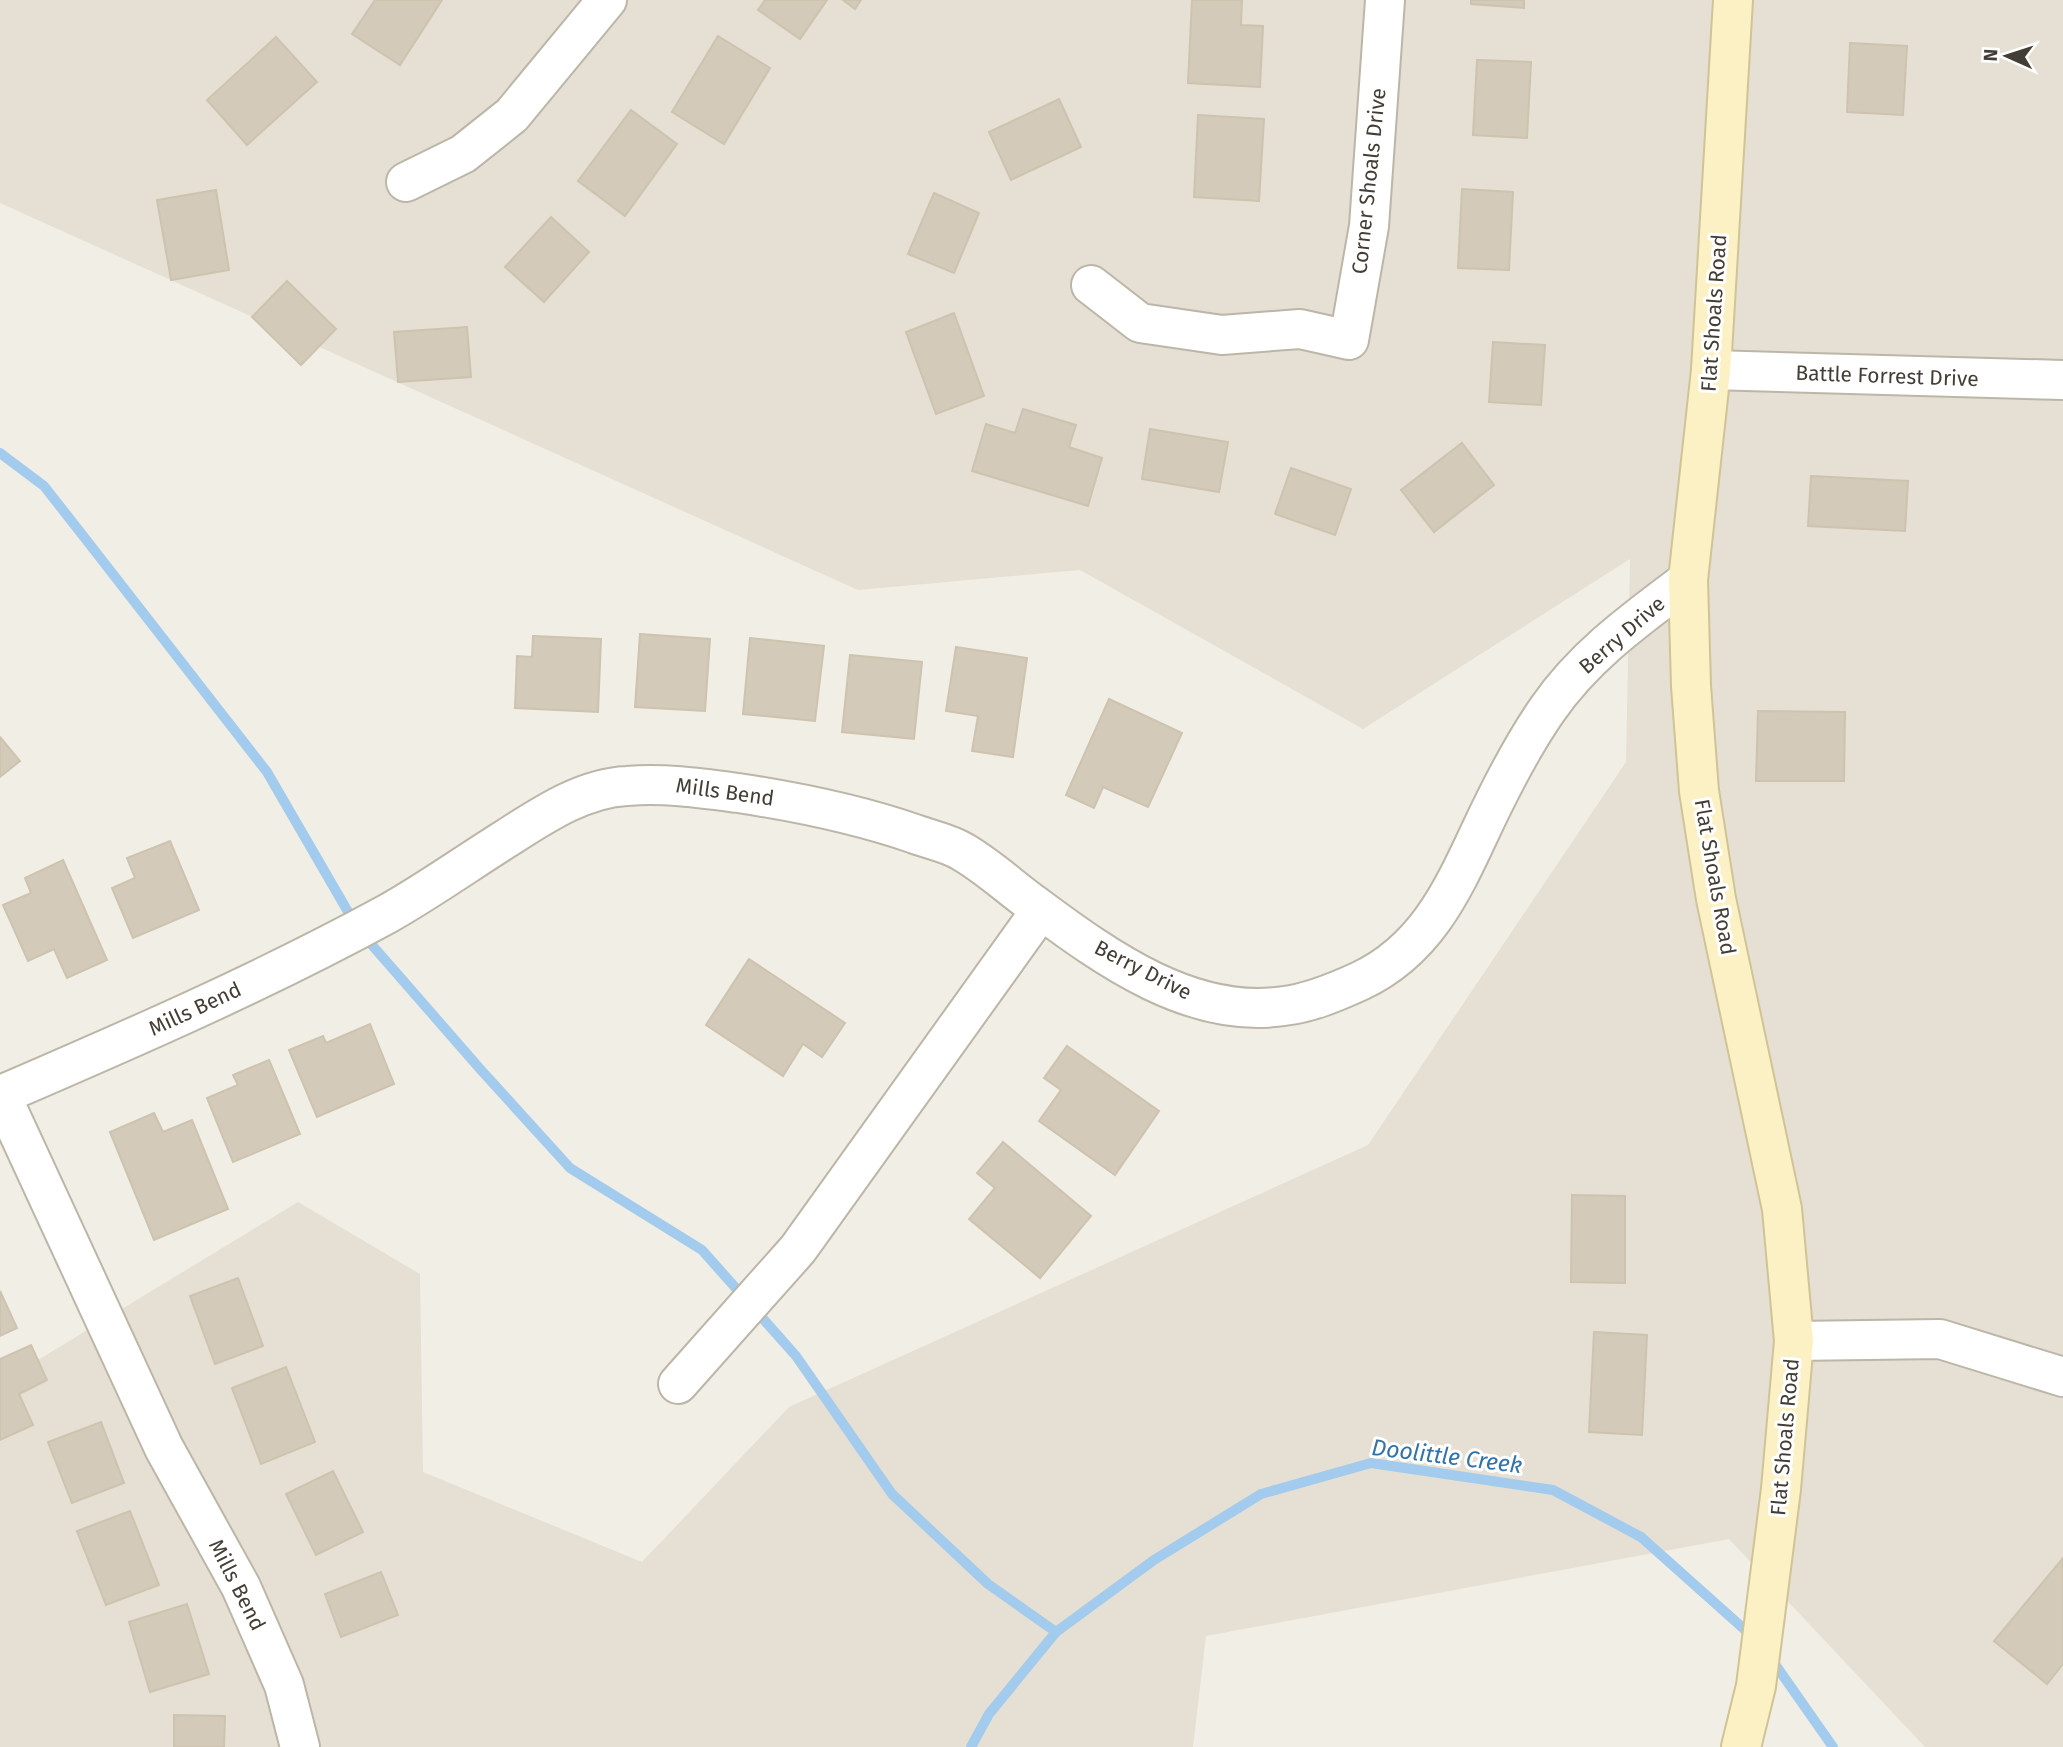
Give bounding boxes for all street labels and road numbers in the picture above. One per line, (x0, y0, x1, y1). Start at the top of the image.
street label: Corner Shoals Drive (1346, 87, 1392, 275)
street label: Flat Shoals Road (1696, 233, 1732, 393)
street label: Battle Forrest Drive (1795, 360, 1979, 392)
street label: Berry Drive (1574, 591, 1670, 679)
street label: Mills Bend (674, 772, 776, 812)
street label: Flat Shoals Road (1689, 797, 1741, 957)
street label: Berry Drive (1090, 934, 1196, 1006)
street label: Mills Bend (145, 976, 245, 1042)
street label: Flat Shoals Road (1765, 1357, 1805, 1517)
street label: Mills Bend (203, 1535, 271, 1635)

